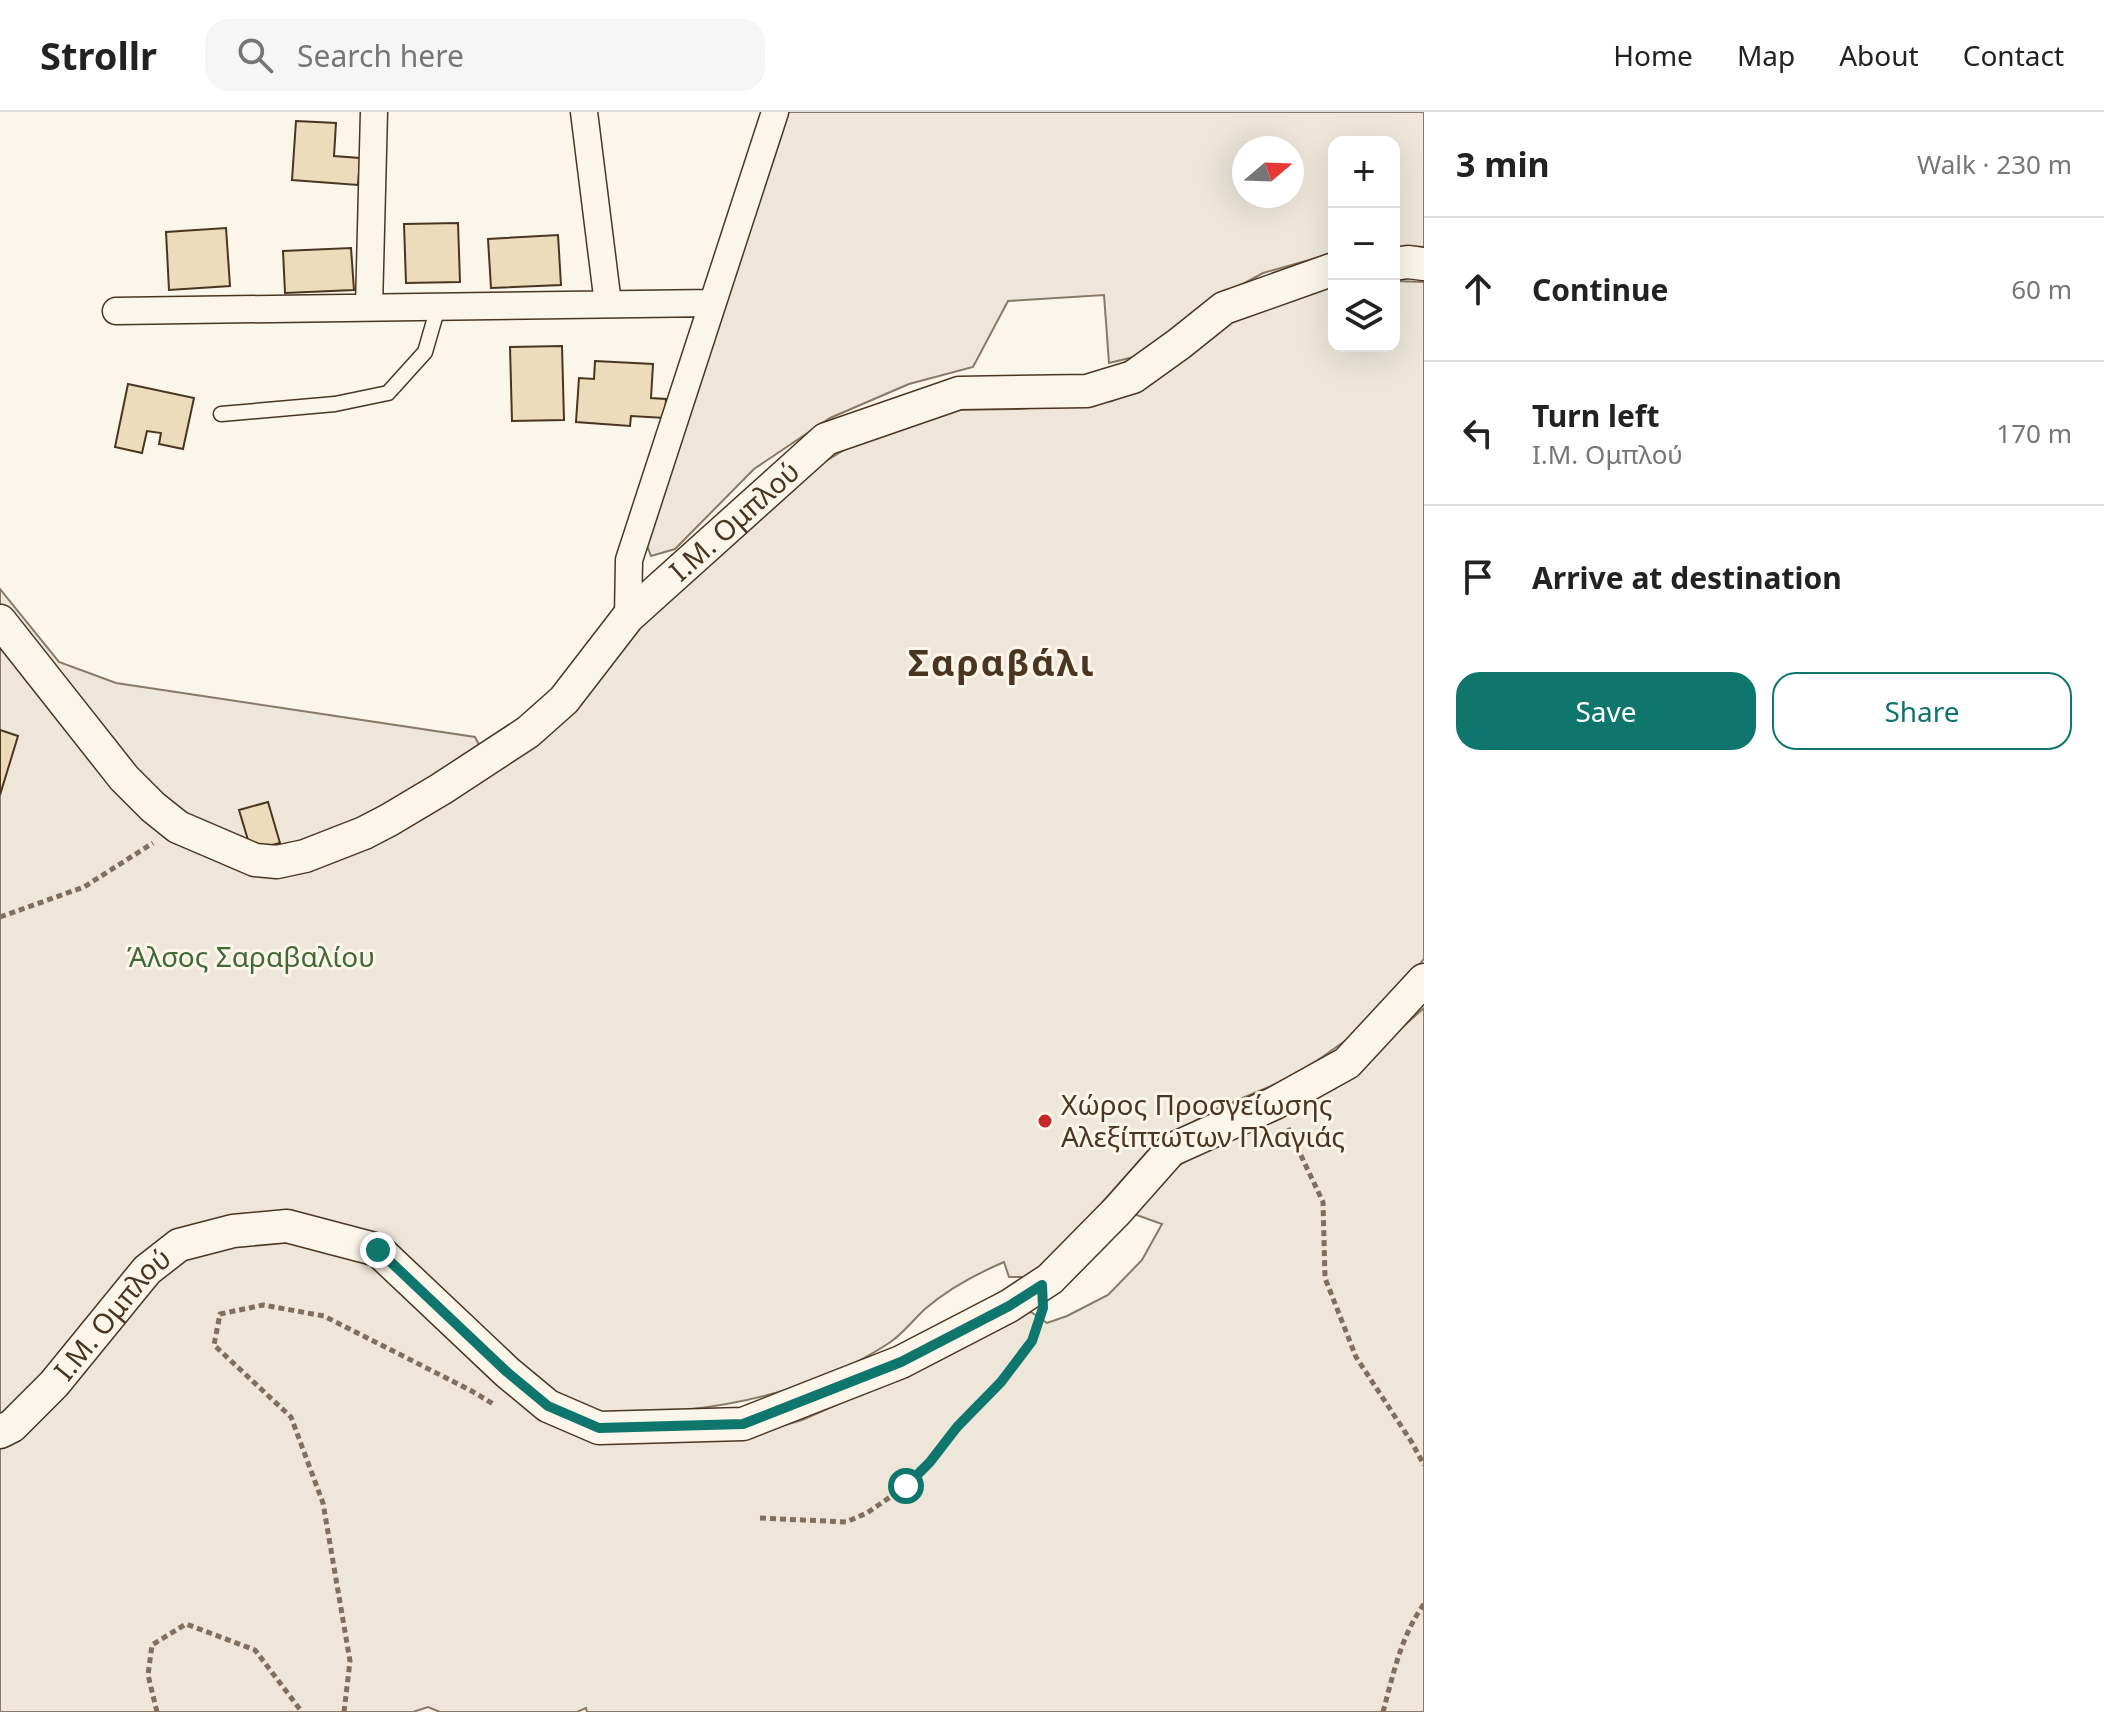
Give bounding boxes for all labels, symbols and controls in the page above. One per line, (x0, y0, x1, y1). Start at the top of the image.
search box (205, 19, 765, 91)
text: Strollr (40, 29, 157, 81)
icon: search (233, 33, 277, 77)
text: Search here (297, 35, 464, 76)
text: Home (1613, 36, 1693, 74)
text: Map (1737, 36, 1795, 74)
text: About (1839, 36, 1919, 74)
text: Contact (1963, 36, 2064, 74)
north arrow (1232, 136, 1304, 208)
map controls (1328, 136, 1400, 352)
button: + (1328, 136, 1400, 208)
text: 3 min (1456, 141, 1550, 187)
text: Walk · 230 m (1917, 146, 2072, 182)
button: − (1328, 208, 1400, 280)
icon: ahead (1456, 267, 1500, 311)
text: Continue (1532, 269, 1668, 310)
text: 60 m (2011, 271, 2072, 307)
button: layers (1328, 280, 1400, 352)
text: Turn left (1532, 395, 1660, 436)
icon: left (1456, 411, 1500, 455)
text: 170 m (1996, 415, 2072, 451)
text: Ι.Μ. Ομπλού (1532, 436, 1683, 472)
street label: Ι.Μ. Ομπλού (661, 452, 807, 589)
icon: arrive (1456, 555, 1500, 599)
text: Arrive at destination (1532, 557, 1842, 598)
district label: Σαραβάλι (908, 638, 1096, 687)
button: Save (1456, 672, 1756, 750)
button: Share (1772, 672, 2072, 750)
park label: Άλσος Σαραβαλίου (127, 937, 375, 975)
place label: Χώρος Προσγείωσης Αλεξίπτωτων Πλαγιάς (1061, 1085, 1345, 1155)
marker: Χώρος Προσγείωσης Αλεξίπτωτων Πλαγιάς (1036, 1112, 1054, 1130)
route end (360, 1232, 396, 1268)
street label: Ι.Μ. Ομπλού (45, 1239, 178, 1388)
route start (888, 1468, 924, 1504)

